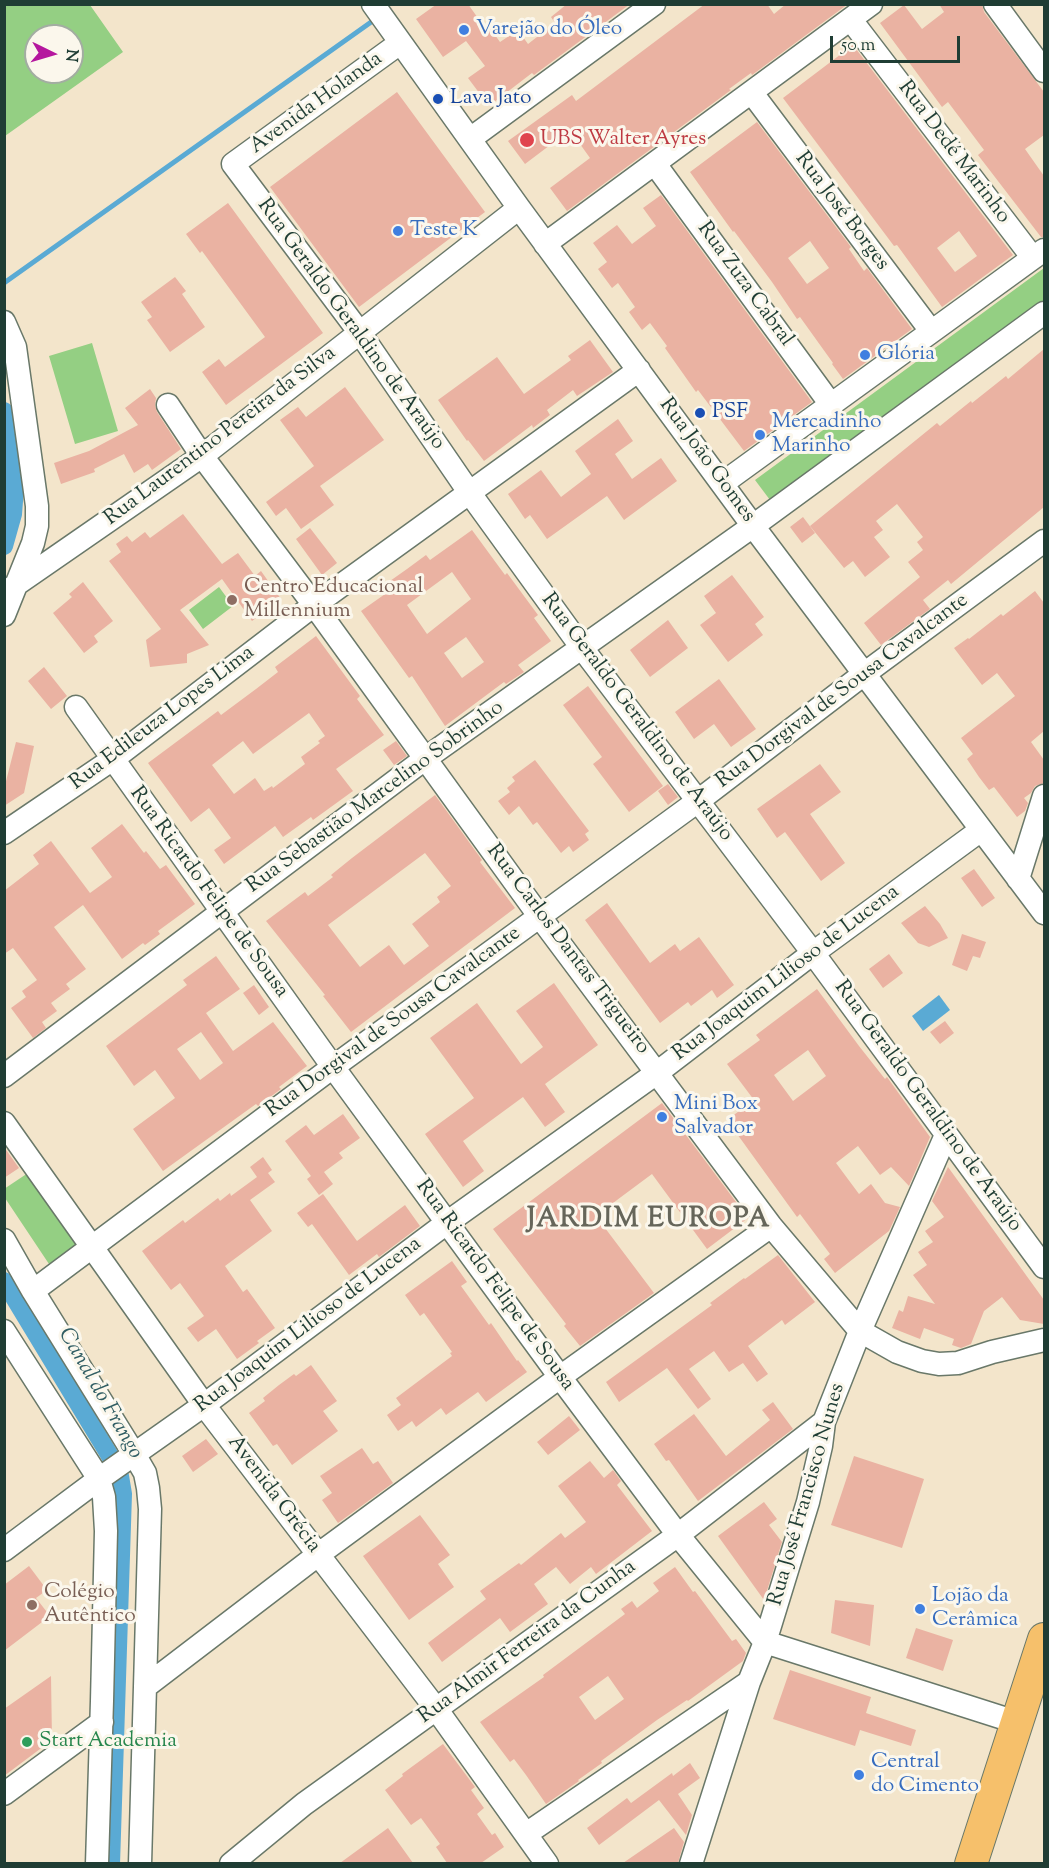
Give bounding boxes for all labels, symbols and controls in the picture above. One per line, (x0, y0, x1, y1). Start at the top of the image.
place label: Varejão do Óleo (476, 17, 622, 43)
marker: Varejão do Óleo (457, 23, 471, 37)
north arrow (24, 24, 84, 84)
scale bar (833, 24, 964, 62)
text: 50 m (841, 33, 875, 59)
street label: Avenida Holanda (246, 47, 388, 161)
text: N (58, 48, 82, 63)
street label: Rua Dedé Marinho (891, 77, 1015, 229)
place label: Lava Jato (450, 86, 531, 112)
marker: Lava Jato (431, 92, 445, 106)
place label: UBS Walter Ayres (540, 127, 706, 153)
marker: UBS Walter Ayres (518, 131, 536, 149)
street label: Rua José Borges (788, 148, 894, 276)
street label: Rua Geraldo Geraldino de Araújo (250, 195, 450, 455)
place label: Teste K (410, 218, 478, 244)
street label: Rua Zuza Cabral (690, 218, 798, 352)
marker: Teste K (391, 224, 405, 238)
street label: Rua Laurentino Pereira da Silva (100, 342, 342, 532)
place label: Glória (877, 342, 935, 368)
marker: Glória (858, 348, 872, 362)
street label: Rua João Gomes (652, 394, 760, 528)
place label: PSF (712, 400, 748, 426)
marker: PSF (693, 406, 707, 420)
place label: Mercadinho Marinho (772, 410, 881, 460)
marker: Mercadinho Marinho (753, 428, 767, 442)
place label: Centro Educacional Millennium (244, 575, 423, 625)
street label: Rua Geraldo Geraldino de Araújo (534, 589, 738, 847)
street label: Rua Dorgival de Sousa Cavalcante (712, 589, 974, 795)
marker: Centro Educacional Millennium (225, 593, 239, 607)
street label: Rua Edileuza Lopes Lima (66, 641, 260, 797)
street label: Rua Sebastião Marcelino Sobrinho (243, 696, 509, 900)
street label: Rua Ricardo Felipe de Sousa (123, 783, 293, 1003)
street label: Rua Carlos Dantas Trigueiro (480, 840, 654, 1060)
street label: Rua Joaquim Lilioso de Lucena (669, 881, 905, 1067)
street label: Rua Dorgival de Sousa Cavalcante (262, 922, 526, 1124)
street label: Rua Geraldo Geraldino de Araújo (827, 977, 1027, 1237)
place label: Mini Box Salvador (674, 1092, 758, 1142)
marker: Mini Box Salvador (655, 1110, 669, 1124)
street label: Rua Ricardo Felipe de Sousa (409, 1176, 579, 1396)
district label: JARDIM EUROPA (527, 1205, 771, 1237)
street label: Rua Joaquim Lilioso de Lucena (191, 1233, 427, 1419)
water label: Canal do Frango (51, 1324, 147, 1464)
street label: Rua José Francisco Nunes (764, 1381, 852, 1609)
street label: Avenida Grécia (221, 1431, 325, 1559)
street label: Rua Almir Ferreira da Cunha (414, 1556, 642, 1730)
place label: Colégio Autêntico (44, 1580, 136, 1630)
place label: Lojão da Cerâmica (932, 1584, 1018, 1634)
marker: Colégio Autêntico (25, 1598, 39, 1612)
marker: Lojão da Cerâmica (913, 1602, 927, 1616)
place label: Start Academia (39, 1729, 177, 1755)
marker: Start Academia (20, 1735, 34, 1749)
place label: Central do Cimento (871, 1750, 979, 1800)
marker: Central do Cimento (852, 1768, 866, 1782)

